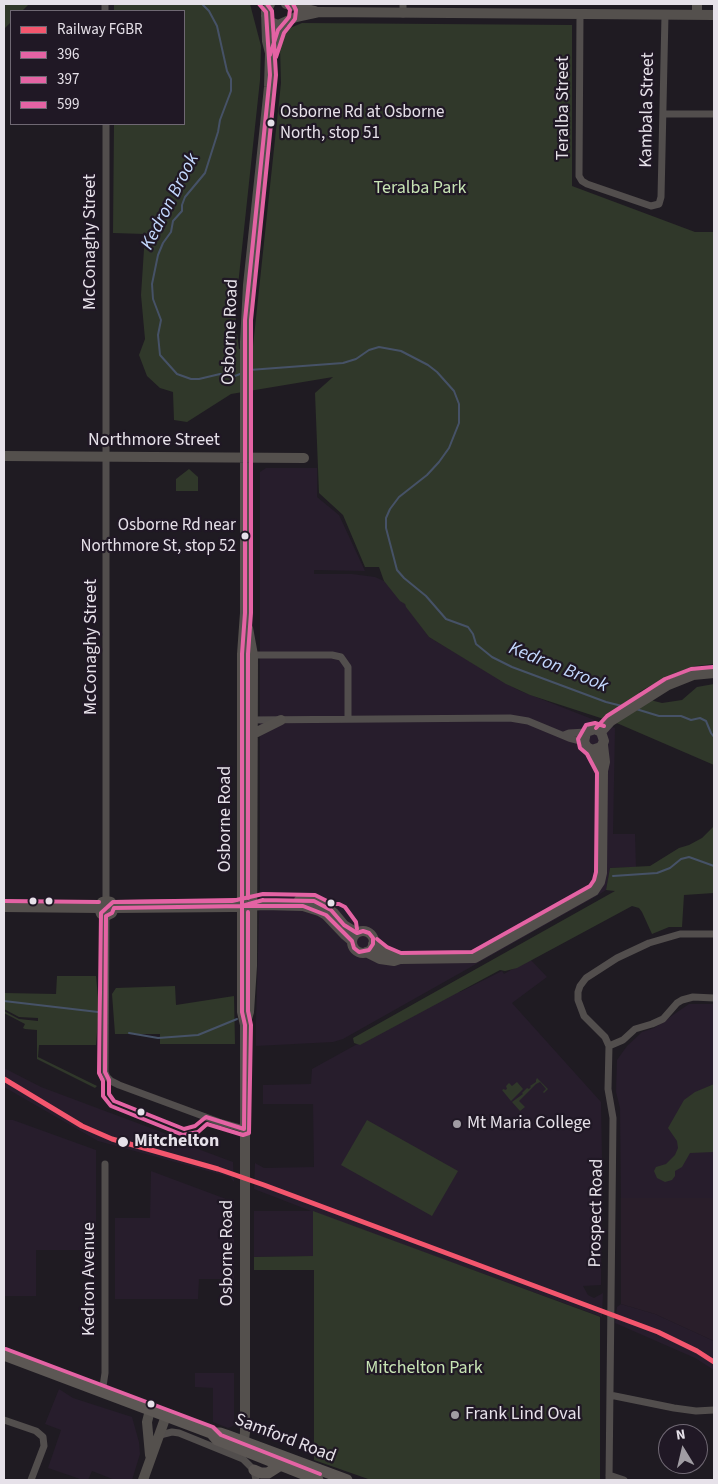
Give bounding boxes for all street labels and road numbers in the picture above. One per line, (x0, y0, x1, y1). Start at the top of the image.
street label: Kambala Street (636, 52, 660, 168)
street label: Teralba Street (553, 56, 575, 160)
street label: McConaghy Street (80, 174, 102, 310)
street label: Osborne Road (218, 278, 244, 386)
street label: Northmore Street (88, 430, 220, 452)
street label: McConaghy Street (81, 579, 103, 715)
street label: Osborne Road (215, 766, 237, 872)
street label: Prospect Road (585, 1158, 609, 1268)
street label: Osborne Road (217, 1200, 239, 1306)
street label: Kedron Avenue (79, 1222, 101, 1336)
street label: Samford Road (231, 1410, 339, 1468)

